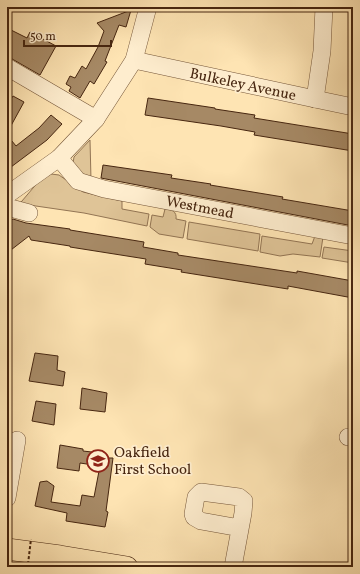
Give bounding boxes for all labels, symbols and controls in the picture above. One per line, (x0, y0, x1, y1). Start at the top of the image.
scale bar (24, 22, 111, 48)
text: 50 m (30, 29, 56, 45)
street label: Bulkeley Avenue (187, 64, 298, 107)
street label: Westmead (164, 192, 236, 225)
place label: Oakfield First School (114, 443, 191, 481)
school or university icon: Oakfield First School (85, 448, 111, 474)

